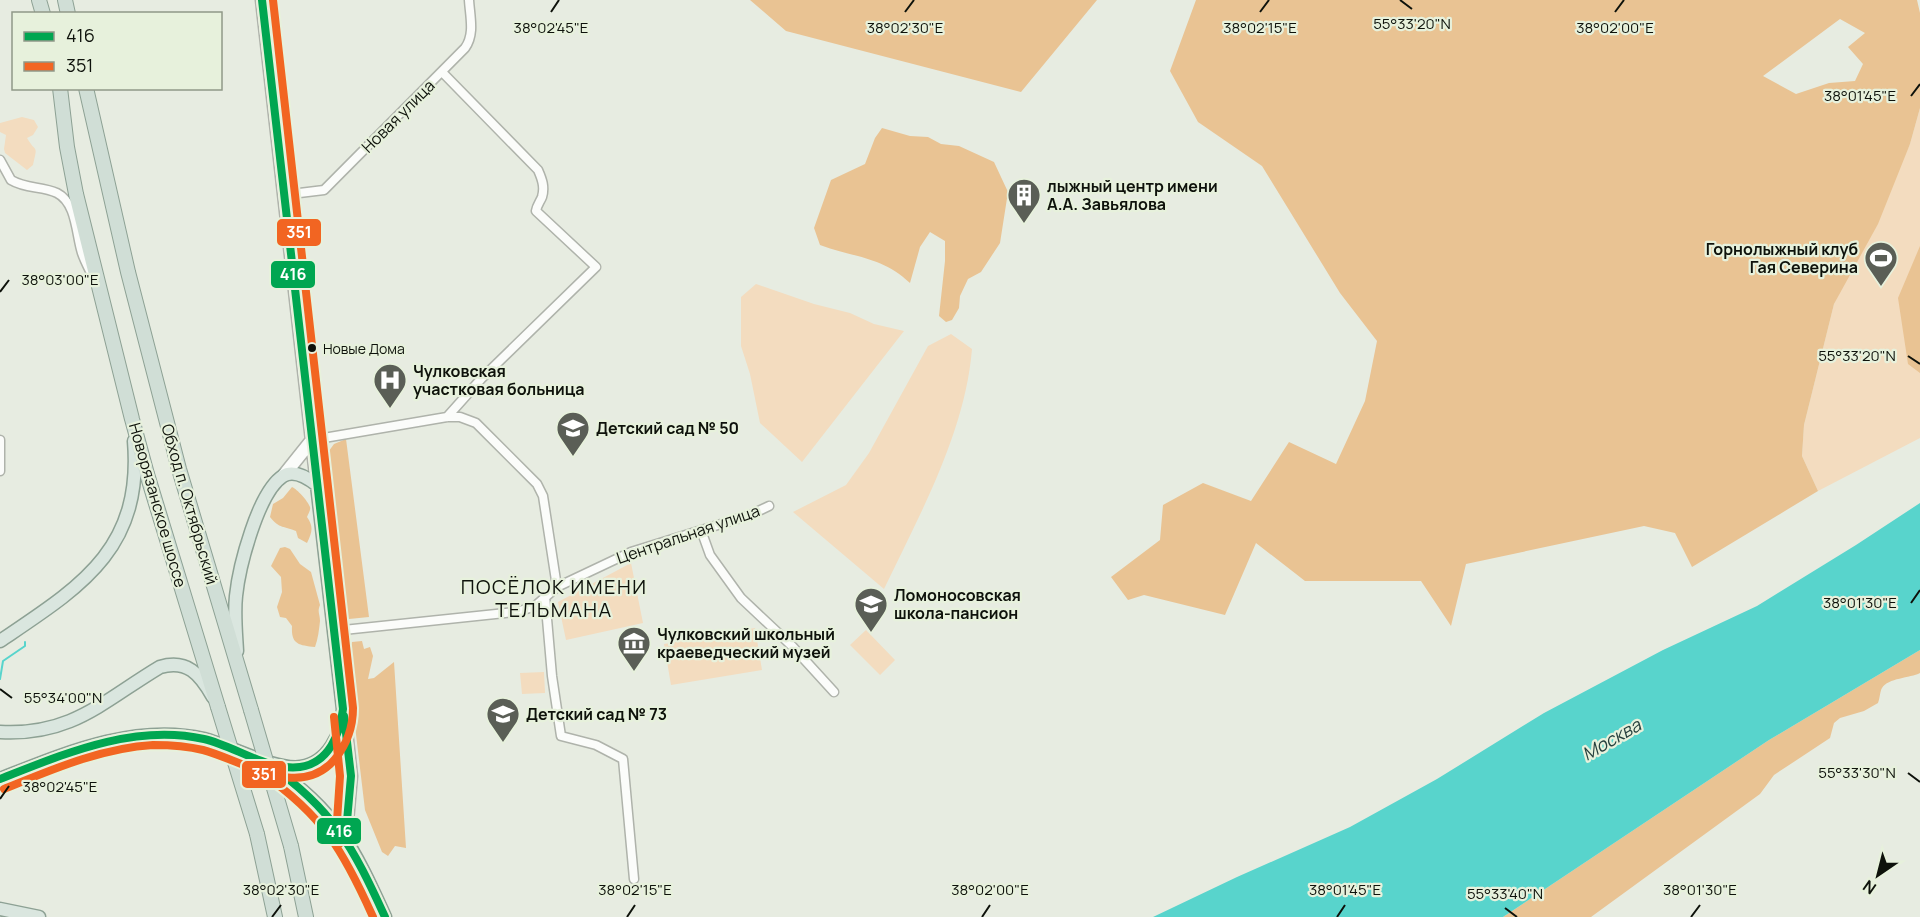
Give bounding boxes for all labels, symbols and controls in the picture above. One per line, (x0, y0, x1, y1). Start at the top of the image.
legend (12, 12, 222, 90)
text: 55°33'20"N (1373, 13, 1451, 34)
text: 38°02'45"E (514, 17, 588, 38)
text: 38°02'30"E (867, 17, 943, 38)
text: 38°02'15"E (1223, 17, 1297, 38)
text: 38°02'00"E (1576, 17, 1654, 38)
text: 416 (66, 23, 95, 47)
text: 351 (66, 53, 93, 77)
street label: Новая улица (357, 75, 439, 157)
text: 38°01'45"E (1824, 85, 1896, 106)
place label: лыжный центр имени А.А. Завьялова (1047, 175, 1218, 215)
building icon: лыжный центр имени А.А. Завьялова (1006, 177, 1042, 224)
line badge: 351 (276, 218, 322, 247)
text: 351 (286, 221, 312, 243)
place label: Горнолыжный клуб Гая Северина (1706, 238, 1858, 278)
sports icon: Горнолыжный клуб Гая Северина (1863, 240, 1899, 287)
line badge: 416 (270, 260, 316, 289)
text: 416 (280, 263, 306, 285)
text: 38°03'00"E (21, 269, 99, 290)
place label: Новые Дома (323, 339, 405, 358)
marker: Новые Дома (306, 342, 318, 354)
text: 55°33'20"N (1818, 345, 1896, 366)
place label: Чулковская участковая больница (413, 360, 584, 400)
hospital icon: Чулковская участковая больница (372, 362, 408, 409)
school or university icon: Детский сад № 50 (555, 410, 591, 457)
place label: Детский сад № 50 (596, 417, 739, 439)
street label: Новорязанское шоссе (124, 420, 192, 590)
street label: Обход п. Октябрьский (157, 421, 223, 587)
street label: Центральная улица (614, 499, 762, 569)
district label: ПОСЁЛОК ИМЕНИ ТЕЛЬМАНА (461, 573, 647, 623)
place label: Ломоносовская школа-пансион (894, 584, 1021, 624)
school or university icon: Ломоносовская школа-пансион (853, 586, 889, 633)
text: 38°01'30"E (1823, 592, 1897, 613)
place label: Чулковский школьный краеведческий музей (657, 623, 835, 663)
museum icon: Чулковский школьный краеведческий музей (616, 625, 652, 672)
text: 55°34'00"N (24, 687, 102, 708)
school or university icon: Детский сад № 73 (485, 696, 521, 743)
place label: Детский сад № 73 (526, 703, 667, 725)
water label: Москва (1577, 712, 1646, 765)
line badge: 351 (241, 760, 287, 789)
text: 55°33'30"N (1818, 762, 1896, 783)
text: 351 (251, 763, 277, 785)
text: 38°02'45"E (23, 776, 97, 797)
line badge: 416 (316, 817, 362, 845)
text: 416 (326, 820, 352, 842)
north arrow (1848, 845, 1908, 905)
text: N (1858, 875, 1880, 900)
text: 38°02'30"E (243, 879, 319, 900)
text: 38°02'15"E (598, 879, 672, 900)
text: 38°02'00"E (951, 879, 1029, 900)
text: 38°01'45"E (1309, 879, 1381, 900)
text: 38°01'30"E (1663, 879, 1737, 900)
text: 55°33'40"N (1467, 883, 1543, 904)

